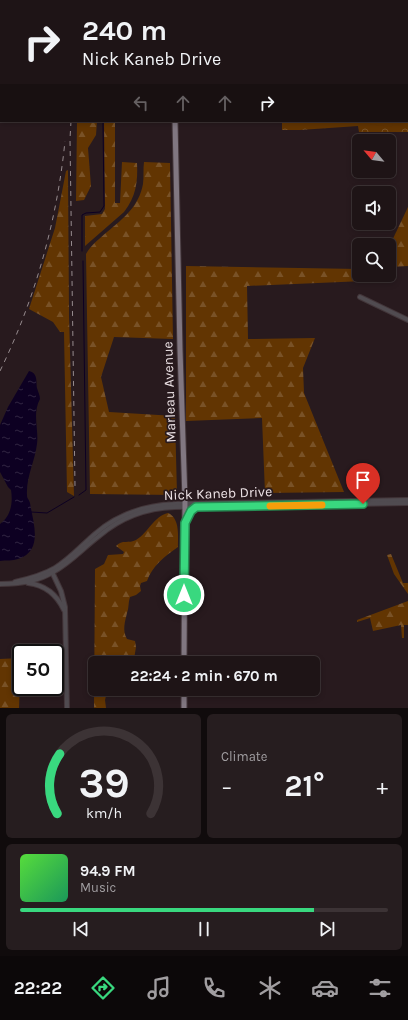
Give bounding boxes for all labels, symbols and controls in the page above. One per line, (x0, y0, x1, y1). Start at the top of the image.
text: 240 m (82, 14, 167, 47)
icon: right (16, 16, 68, 68)
text: Nick Kaneb Drive (82, 48, 221, 70)
icon: left (130, 92, 152, 114)
icon: ahead (172, 92, 194, 114)
icon: ahead (214, 92, 236, 114)
icon: right (256, 92, 278, 114)
north arrow (352, 134, 396, 178)
map controls (352, 134, 396, 282)
button: sound (352, 186, 396, 230)
button: search (352, 238, 396, 282)
street label: Marleau Avenue (159, 341, 180, 443)
pin (346, 463, 380, 504)
icon: arrive (352, 469, 374, 491)
street label: Nick Kaneb Drive (164, 483, 272, 504)
position arrow (163, 574, 205, 616)
speed limit sign: 50 (12, 644, 64, 696)
text: 22:24 · 2 min · 670 m (130, 667, 278, 685)
text: Climate (221, 749, 267, 764)
text: 39 (78, 759, 129, 807)
text: 21° (284, 768, 325, 804)
text: − (221, 774, 233, 800)
text: + (376, 774, 388, 800)
text: km/h (85, 805, 122, 822)
text: 94.9 FM (80, 862, 136, 880)
text: Music (80, 880, 116, 895)
icon: previous (70, 918, 92, 940)
icon: pause (193, 918, 215, 940)
icon: next (316, 918, 338, 940)
icon: directions (89, 974, 117, 1002)
icon: music (145, 974, 173, 1002)
icon: phone (200, 974, 228, 1002)
icon: climate (256, 974, 284, 1002)
icon: car (311, 974, 339, 1002)
icon: filters (366, 974, 394, 1002)
text: 22:22 (14, 977, 62, 999)

